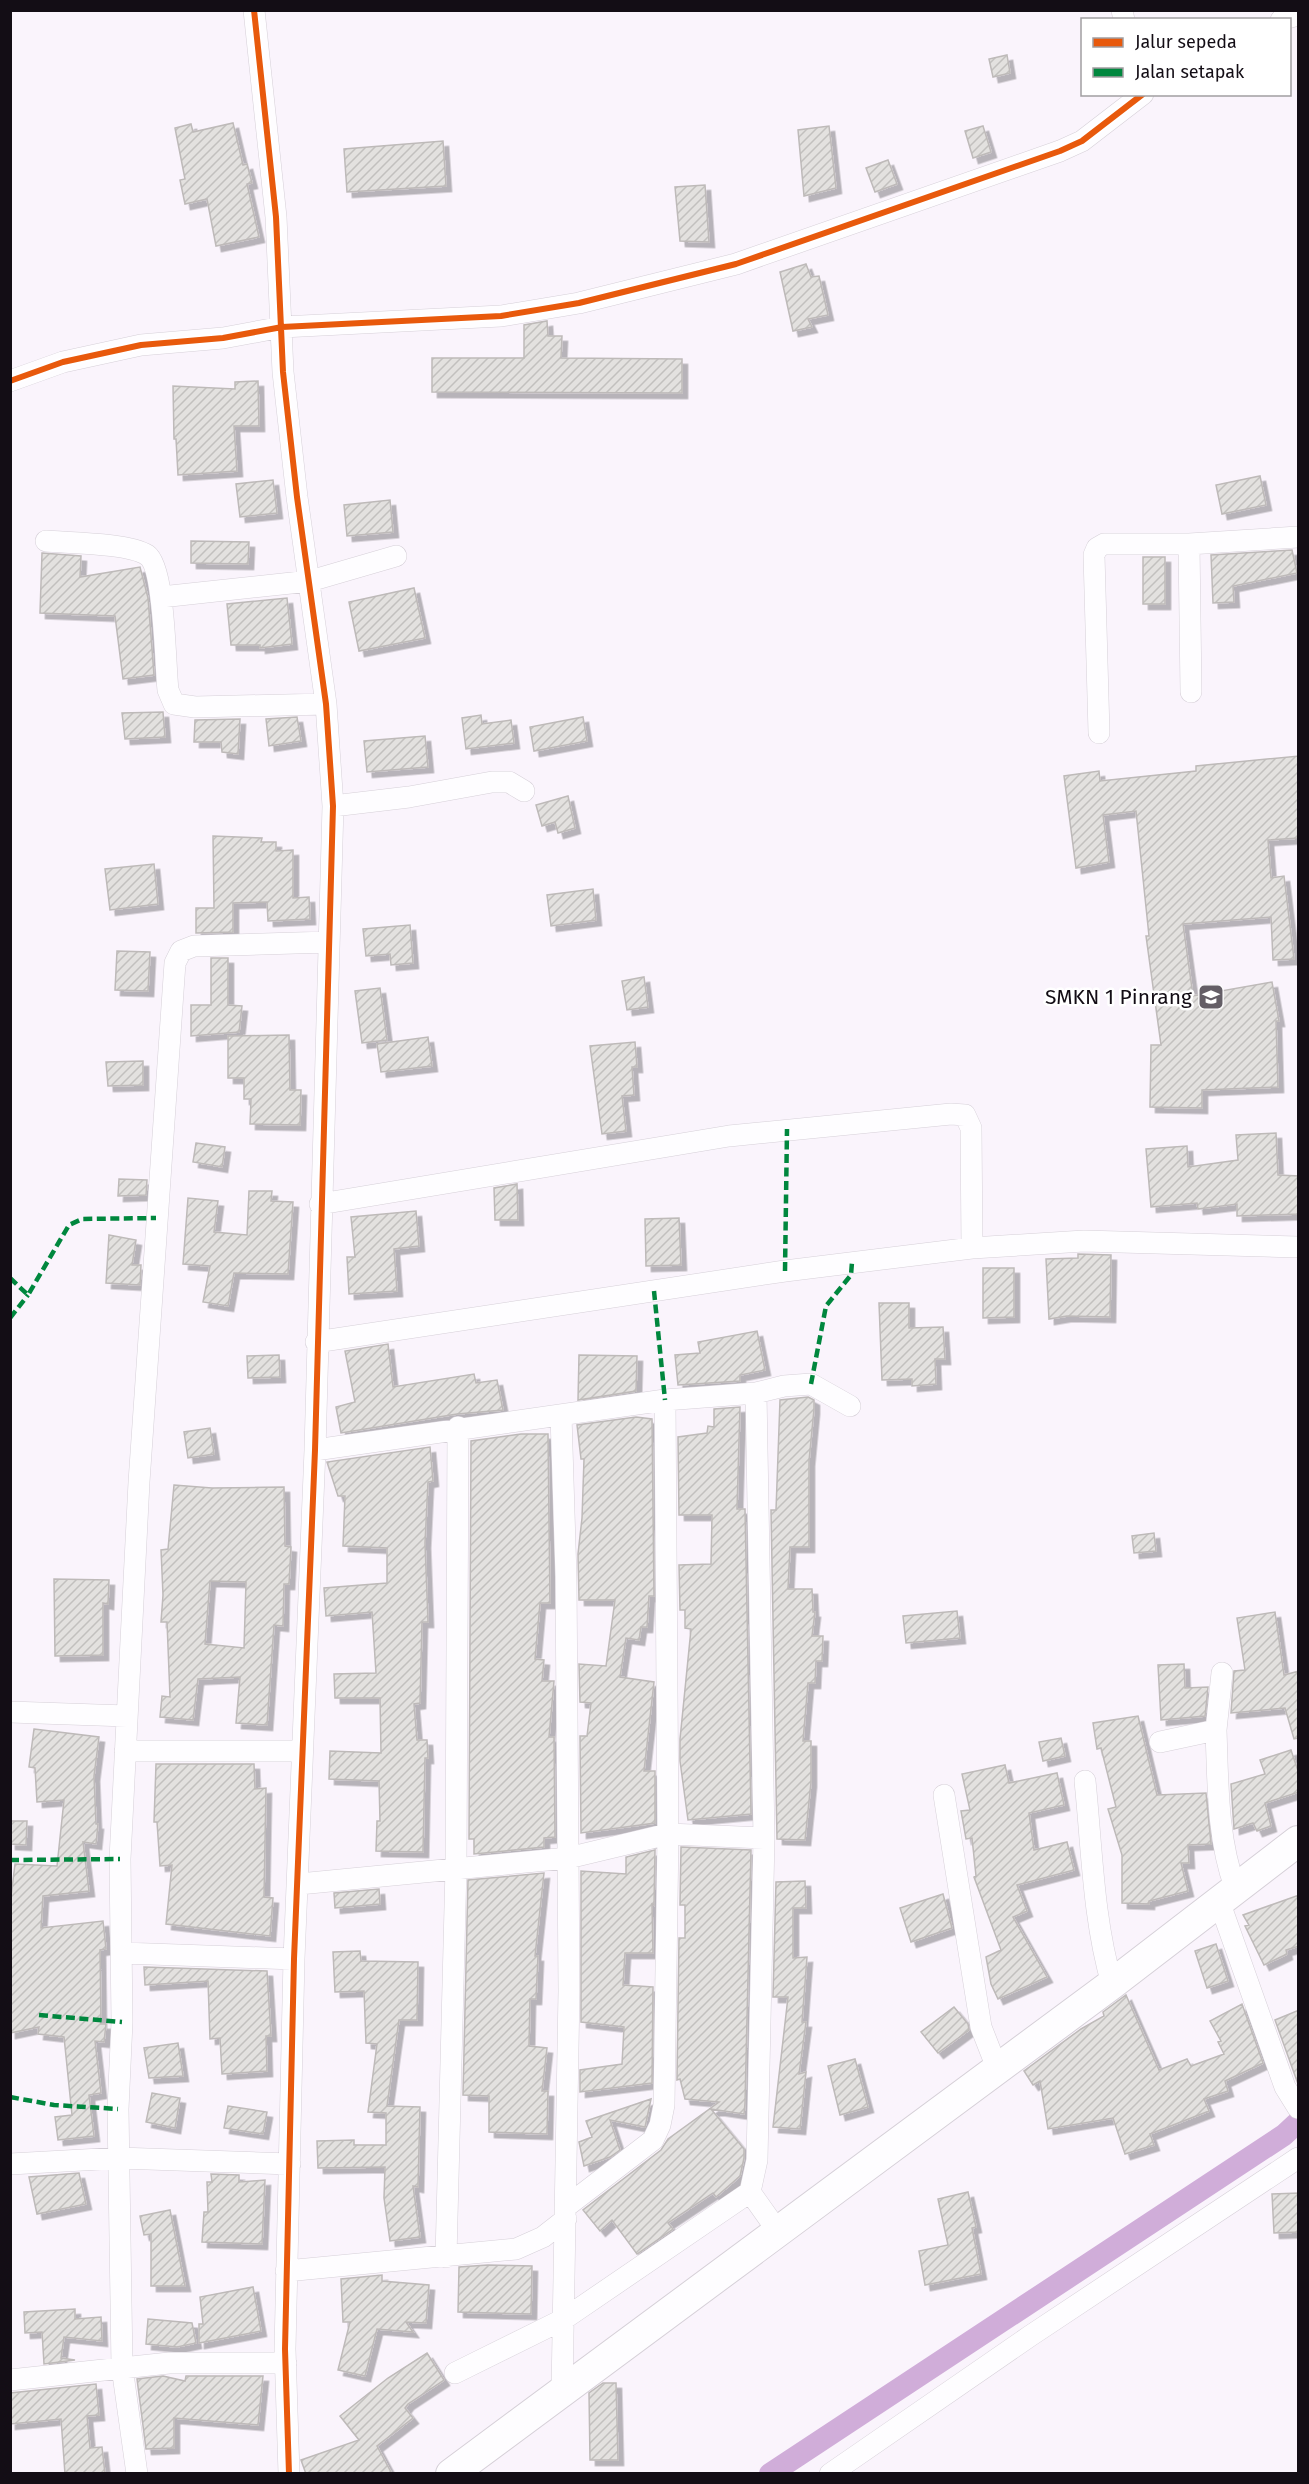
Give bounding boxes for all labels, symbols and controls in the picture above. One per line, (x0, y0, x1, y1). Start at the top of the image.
legend (1081, 18, 1291, 96)
text: Jalur sepeda (1135, 31, 1237, 53)
text: Jalan setapak (1135, 61, 1245, 83)
school or university icon: SMKN 1 Pinrang (1196, 982, 1226, 1012)
place label: SMKN 1 Pinrang (1045, 984, 1192, 1010)

